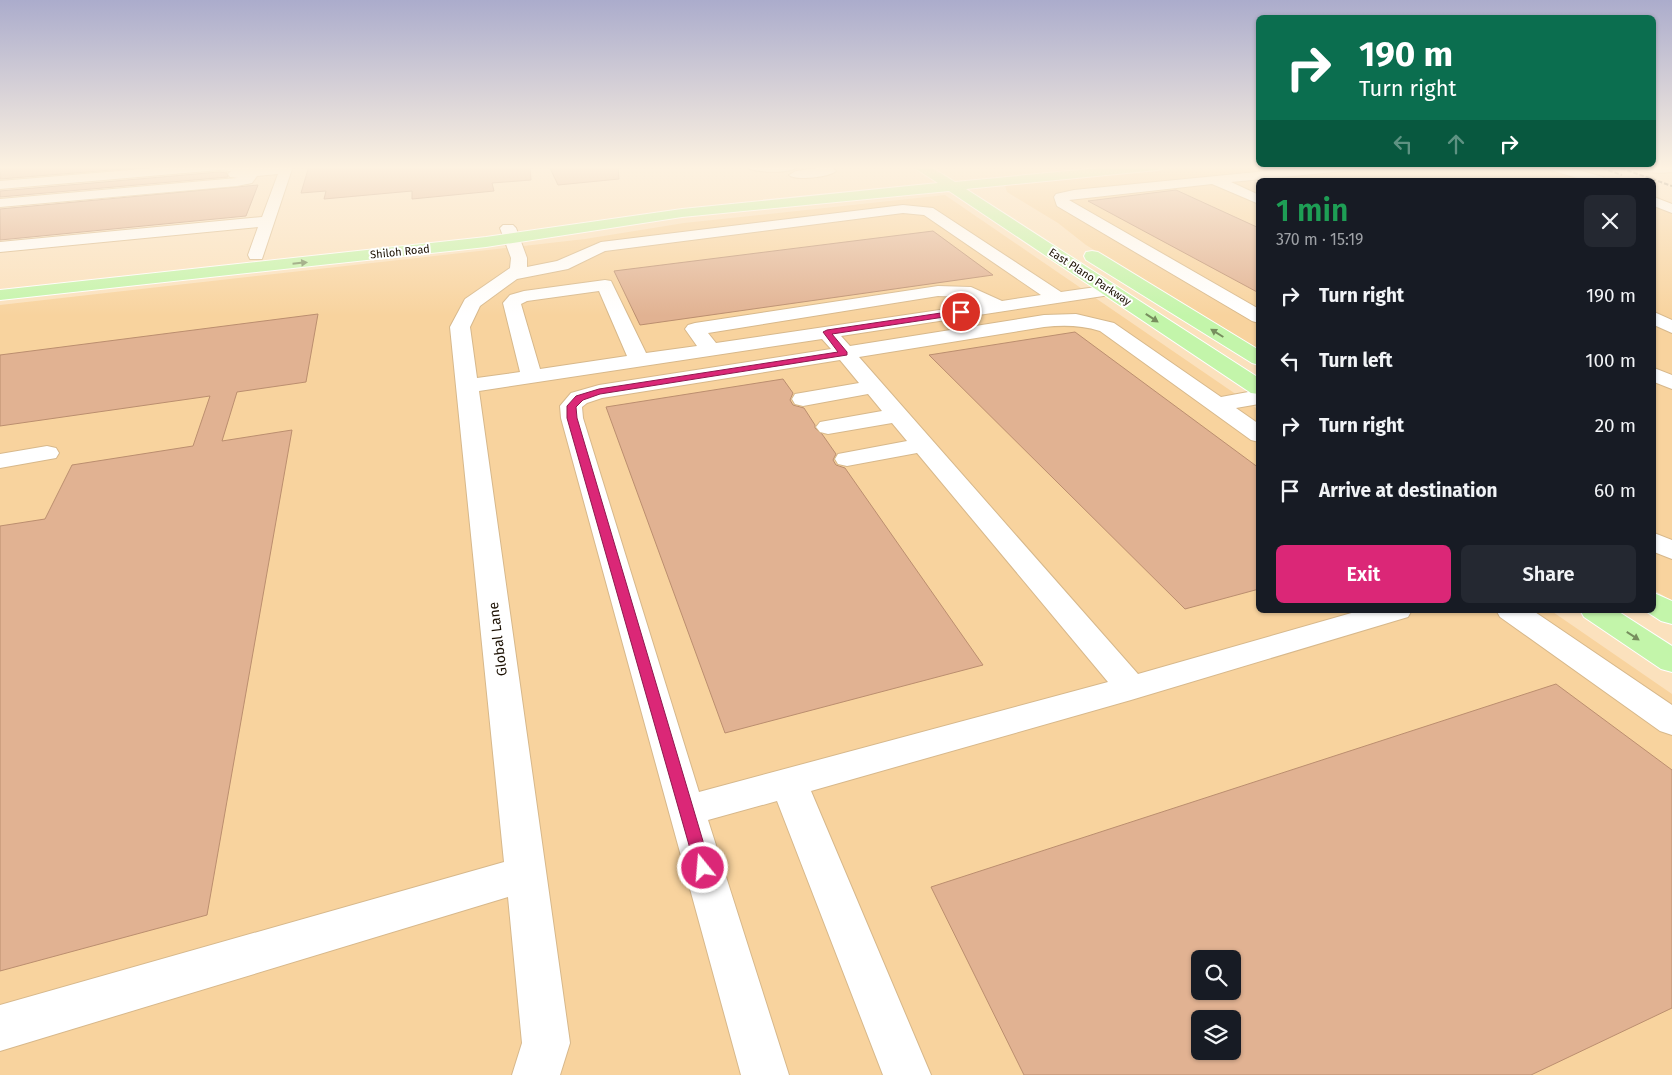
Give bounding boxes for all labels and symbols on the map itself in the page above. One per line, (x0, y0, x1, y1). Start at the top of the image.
street label: Shiloh Road (370, 242, 430, 262)
street label: East Plano Parkway (1046, 246, 1134, 309)
one-way arrow (292, 259, 308, 267)
pin (940, 291, 982, 333)
one-way arrow (1146, 313, 1159, 323)
one-way arrow (1211, 329, 1224, 338)
street label: Global Lane (485, 601, 511, 677)
one-way arrow (1627, 631, 1640, 640)
position arrow (676, 841, 728, 893)

